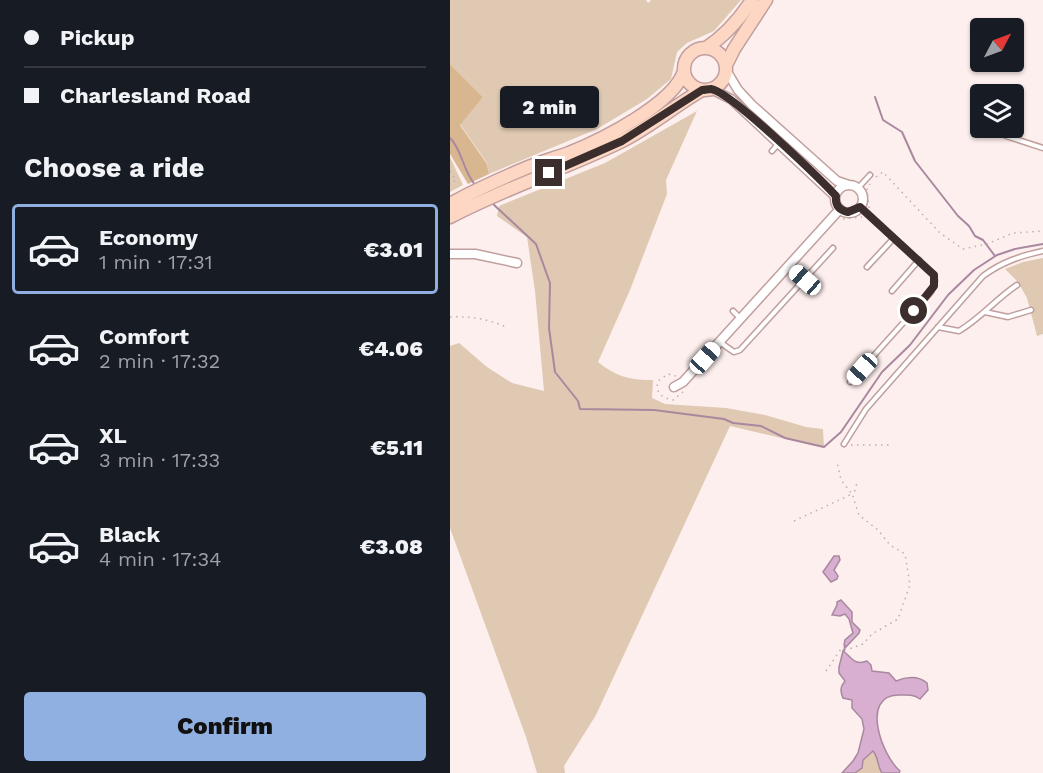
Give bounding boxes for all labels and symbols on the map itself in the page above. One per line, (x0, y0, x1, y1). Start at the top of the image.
north arrow (970, 18, 1024, 72)
callout: 2 min (500, 86, 598, 128)
route end (535, 159, 562, 186)
car (786, 261, 824, 299)
route start (900, 297, 927, 324)
car (686, 339, 724, 377)
car (843, 350, 881, 388)

